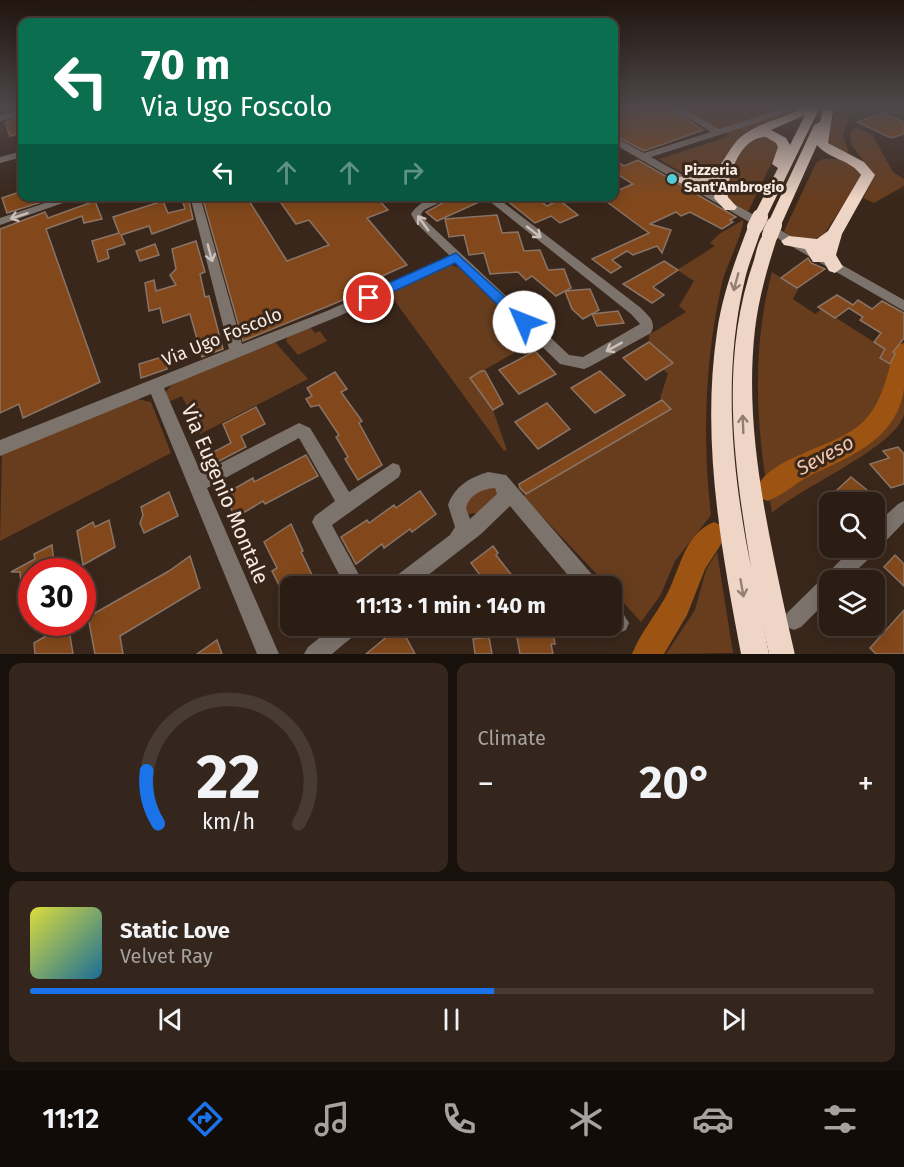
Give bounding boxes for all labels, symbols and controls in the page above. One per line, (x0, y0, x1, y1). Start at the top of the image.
text: 70 m (141, 40, 230, 90)
icon: left (42, 42, 120, 120)
text: Via Ugo Foscolo (141, 91, 332, 123)
icon: left (207, 156, 240, 189)
icon: ahead (270, 156, 303, 189)
icon: ahead (333, 156, 366, 189)
icon: right (396, 156, 429, 189)
place label: Pizzeria Sant'Ambrogio (684, 161, 784, 196)
marker: Pizzeria Sant'Ambrogio (665, 172, 679, 186)
one-way arrow (10, 211, 29, 222)
one-way arrow (417, 215, 430, 231)
one-way arrow (526, 226, 542, 239)
one-way arrow (205, 243, 216, 262)
pin (343, 272, 394, 323)
one-way arrow (729, 272, 741, 291)
icon: arrive (352, 281, 385, 314)
position arrow (492, 290, 556, 354)
street label: Via Ugo Foscolo (159, 303, 285, 371)
one-way arrow (606, 341, 623, 353)
street label: Via Eugenio Montale (175, 400, 275, 588)
one-way arrow (738, 415, 749, 435)
water label: Seveso (791, 430, 858, 481)
map controls (819, 492, 885, 636)
button: search (819, 492, 885, 558)
speed limit sign: 30 (18, 558, 96, 636)
button: layers (819, 570, 885, 636)
one-way arrow (737, 578, 748, 598)
text: 11:13 · 1 min · 140 m (356, 592, 546, 619)
text: Climate (478, 726, 546, 750)
text: 22 (196, 740, 261, 815)
text: 20° (639, 756, 712, 810)
text: − (478, 764, 494, 804)
text: + (858, 764, 874, 804)
text: km/h (202, 810, 255, 836)
text: Static Love (120, 917, 230, 944)
text: Velvet Ray (120, 944, 213, 968)
icon: previous (154, 1003, 187, 1036)
icon: pause (435, 1003, 468, 1036)
icon: next (717, 1003, 750, 1036)
icon: directions (184, 1098, 226, 1140)
icon: music (311, 1098, 353, 1140)
icon: phone (438, 1098, 480, 1140)
icon: climate (565, 1098, 607, 1140)
icon: car (692, 1098, 734, 1140)
icon: filters (819, 1098, 861, 1140)
text: 11:12 (43, 1103, 99, 1135)

